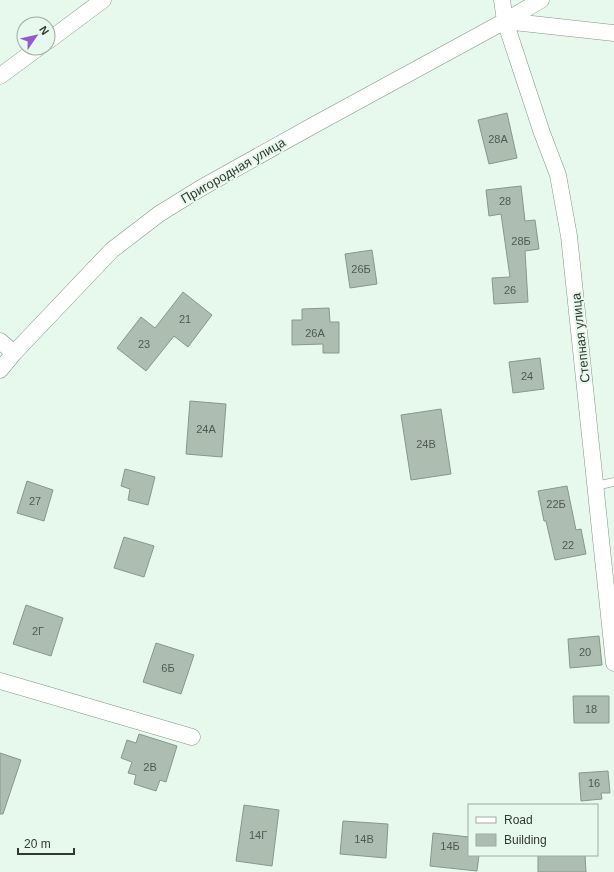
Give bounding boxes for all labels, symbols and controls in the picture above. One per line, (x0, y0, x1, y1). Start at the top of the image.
north arrow (16, 16, 56, 56)
text: N (37, 24, 52, 37)
house number: 28А (488, 133, 508, 145)
street label: Пригородная улица (178, 134, 289, 206)
house number: 28 (499, 195, 511, 207)
house number: 28Б (511, 235, 531, 247)
house number: 26Б (351, 263, 371, 275)
house number: 26 (504, 284, 516, 296)
street label: Степная улица (568, 292, 593, 384)
house number: 21 (179, 313, 191, 325)
house number: 26А (305, 327, 325, 339)
house number: 23 (138, 338, 150, 350)
house number: 24 (521, 370, 533, 382)
house number: 24А (196, 423, 216, 435)
house number: 24В (416, 438, 436, 450)
house number: 27 (29, 495, 41, 507)
house number: 22Б (546, 498, 566, 510)
house number: 22 (562, 539, 574, 551)
house number: 2Г (32, 625, 44, 637)
house number: 20 (579, 646, 591, 658)
house number: 6Б (161, 662, 175, 674)
house number: 18 (585, 703, 597, 715)
house number: 2В (143, 761, 157, 773)
house number: 16 (588, 777, 600, 789)
legend (468, 804, 598, 856)
text: Road (504, 813, 533, 827)
house number: 14Г (249, 829, 267, 841)
scale bar (18, 830, 74, 856)
house number: 14В (354, 833, 374, 845)
text: Building (504, 833, 547, 847)
text: 20 m (24, 837, 51, 851)
house number: 14Б (440, 840, 460, 852)

